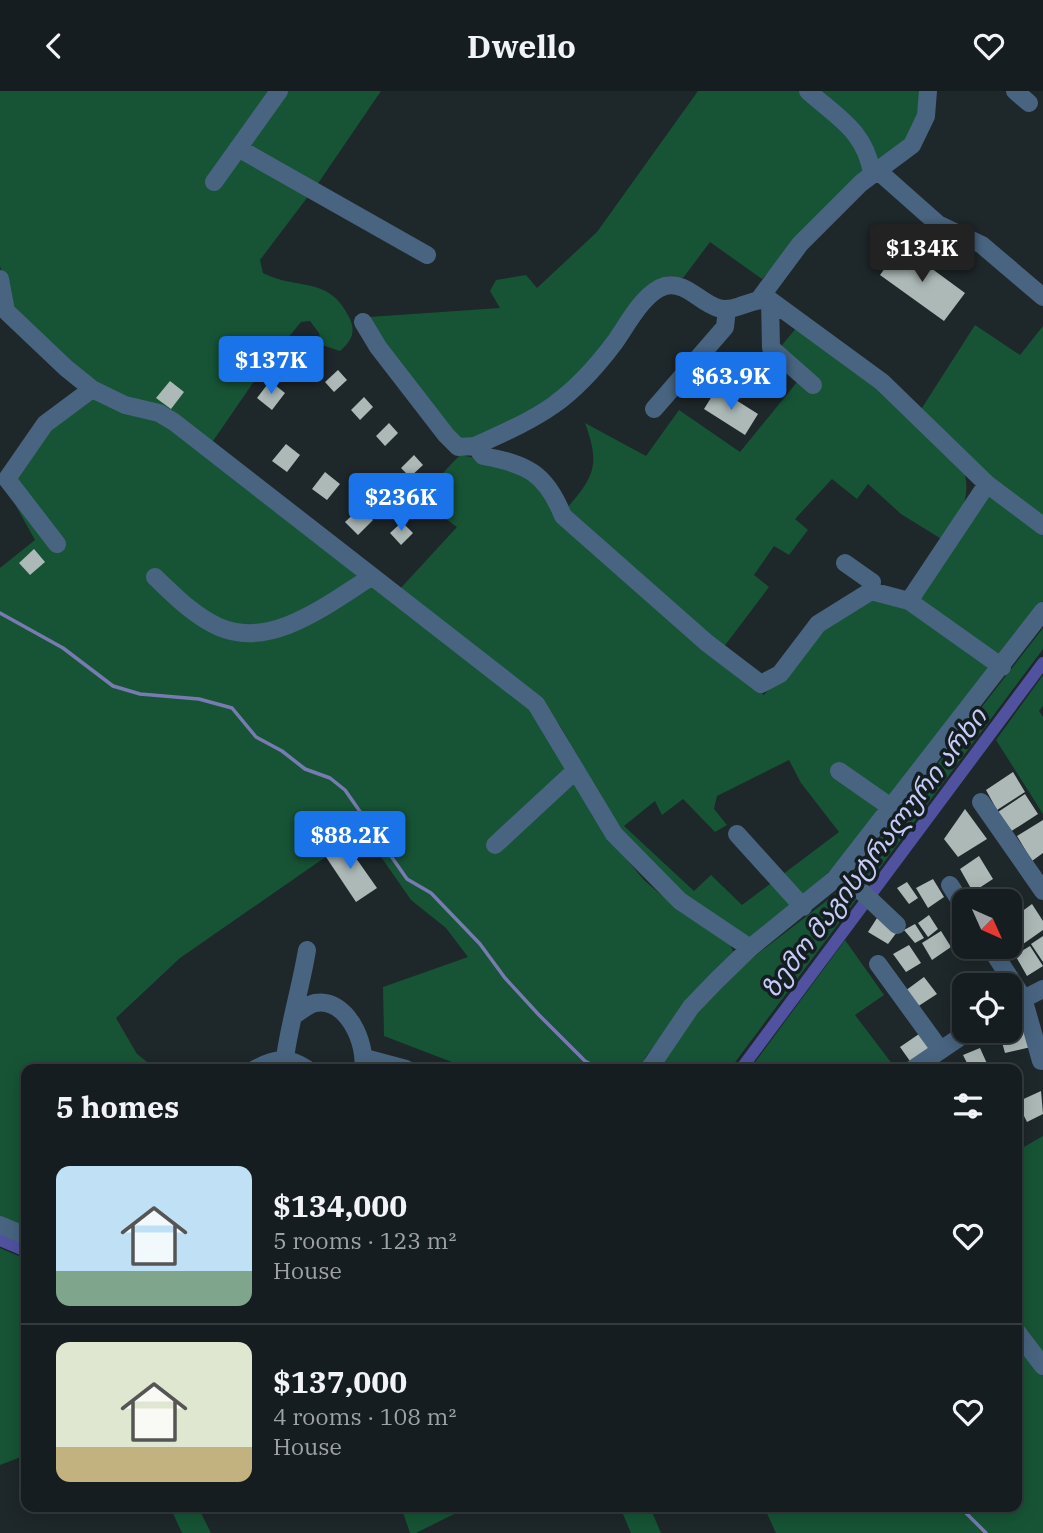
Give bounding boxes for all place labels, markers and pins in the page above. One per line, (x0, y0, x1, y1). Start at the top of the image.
pin: $134K (873, 225, 971, 284)
pin: $137K (222, 337, 320, 396)
pin: $63.9K (674, 353, 788, 412)
pin: $236K (352, 473, 450, 533)
pin: $88.2K (293, 811, 407, 871)

